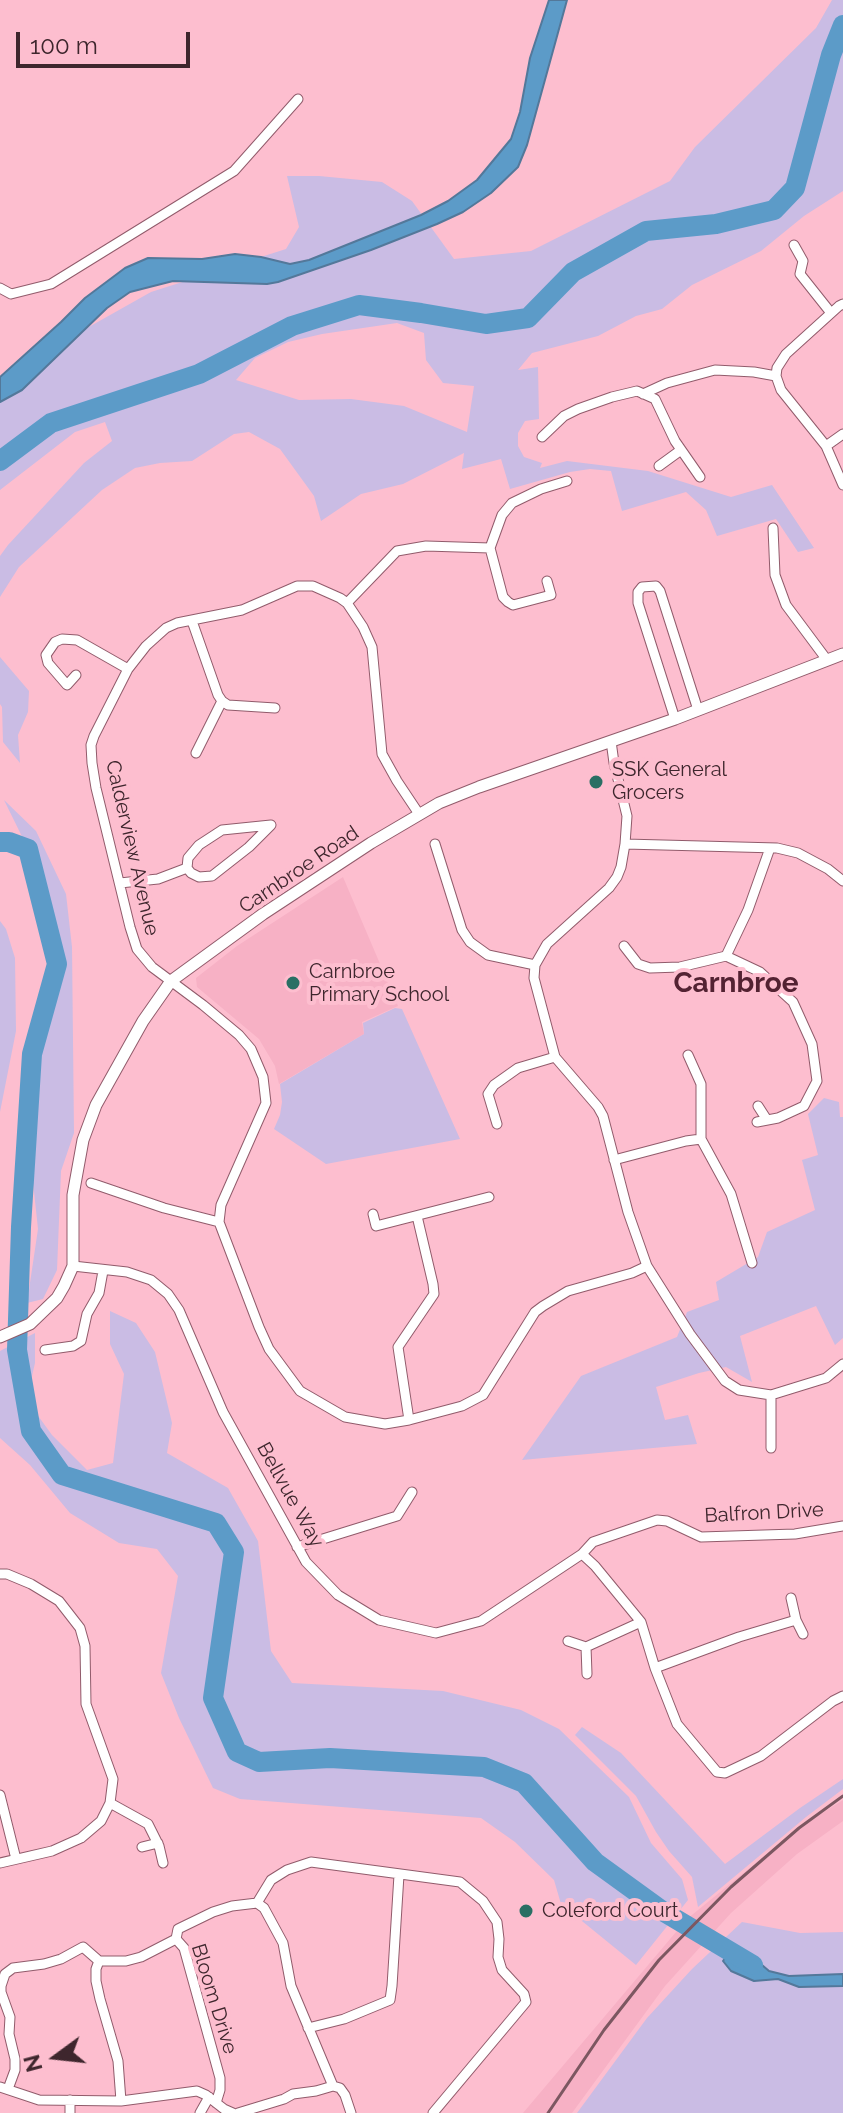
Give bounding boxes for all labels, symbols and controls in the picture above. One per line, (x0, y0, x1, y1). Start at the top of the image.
scale bar (20, 16, 194, 66)
text: 100 m (30, 31, 98, 60)
street label: Calderview Avenue (100, 758, 164, 938)
place label: SSK General Grocers (612, 758, 727, 805)
marker: SSK General Grocers (587, 773, 605, 791)
street label: Carnbroe Road (235, 821, 363, 919)
place label: Carnbroe Primary School (309, 960, 449, 1007)
district label: Carnbroe (673, 967, 799, 1001)
marker: Carnbroe Primary School (284, 974, 302, 992)
street label: Bellvue Way (251, 1438, 329, 1552)
street label: Balfron Drive (704, 1498, 824, 1528)
place label: Coleford Court (542, 1899, 678, 1923)
marker: Coleford Court (517, 1902, 535, 1920)
street label: Bloom Drive (186, 1941, 242, 2057)
north arrow (16, 2017, 96, 2097)
text: N (18, 2052, 48, 2075)

